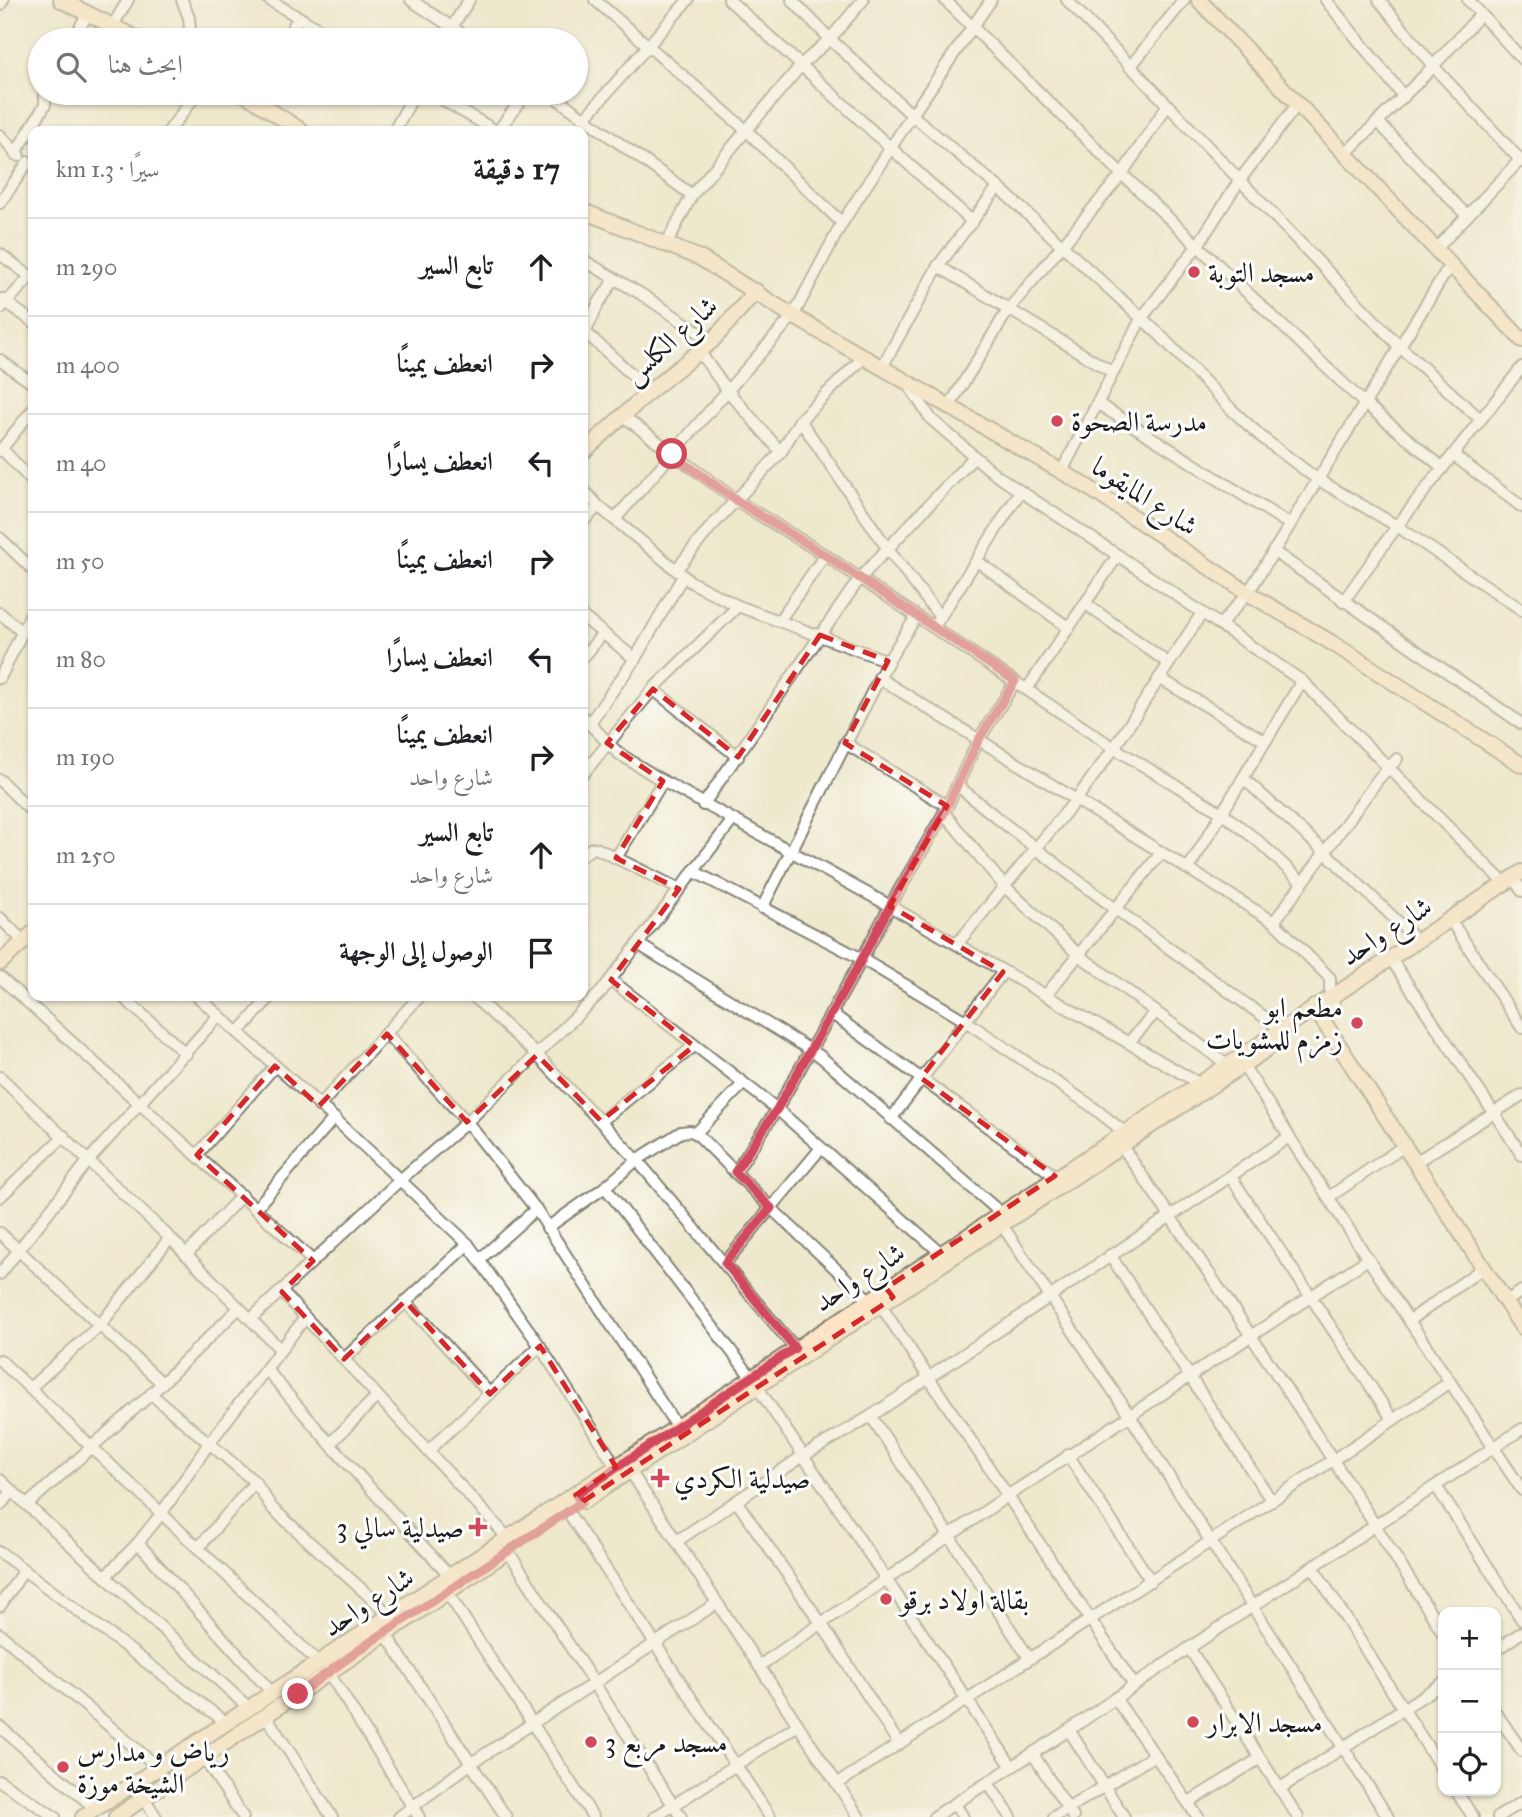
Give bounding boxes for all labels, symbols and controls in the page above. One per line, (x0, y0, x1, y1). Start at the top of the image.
search box (28, 28, 588, 105)
icon: search (52, 48, 90, 86)
text: ابحث هنا (108, 48, 183, 80)
text: 17 دقيقة (473, 151, 560, 187)
text: سيرًا · 1.3 km (56, 155, 160, 183)
icon: ahead (522, 248, 560, 286)
text: تابع السير (420, 249, 493, 281)
text: 290 m (56, 253, 117, 281)
place label: مسجد التوبة (1208, 255, 1315, 290)
marker: مسجد التوبة (1186, 264, 1202, 280)
street label: شارع الكلس (615, 288, 729, 396)
icon: right (522, 346, 560, 384)
text: انعطف يمينًا (397, 347, 493, 379)
text: 400 m (56, 351, 120, 379)
place label: مدرسة الصحوة (1071, 404, 1207, 439)
marker: مدرسة الصحوة (1049, 413, 1065, 429)
route start (656, 438, 687, 469)
icon: left (522, 444, 560, 482)
text: انعطف يسارًا (386, 445, 493, 477)
text: 40 m (56, 449, 106, 477)
street label: شارع المايقوما (1082, 449, 1205, 548)
icon: right (522, 542, 560, 580)
text: انعطف يمينًا (397, 543, 493, 575)
text: 50 m (56, 547, 104, 575)
icon: left (522, 640, 560, 678)
text: انعطف يسارًا (386, 641, 493, 673)
text: 80 m (56, 645, 106, 673)
text: انعطف يمينًا (397, 718, 493, 750)
icon: right (522, 738, 560, 776)
text: 190 m (56, 743, 115, 771)
text: شارع واحد (409, 763, 493, 791)
text: تابع السير (420, 816, 493, 848)
icon: ahead (522, 836, 560, 874)
text: 250 m (56, 841, 116, 869)
text: شارع واحد (409, 861, 493, 889)
street label: شارع واحد (1334, 889, 1442, 979)
icon: arrive (522, 934, 560, 972)
text: الوصول إلى الوجهة (339, 935, 493, 967)
place label: مطعم ابو زمزم للمشويات (1206, 990, 1343, 1064)
marker: مطعم ابو زمزم للمشويات (1349, 1015, 1365, 1031)
street label: شارع واحد (807, 1235, 915, 1325)
place label: صيدلية الكردي (674, 1461, 811, 1501)
marker: صيدلية الكردي (652, 1470, 668, 1486)
place label: صيدلية سالي 3 (336, 1510, 464, 1550)
marker: صيدلية سالي 3 (470, 1519, 486, 1535)
street label: شارع واحد (316, 1560, 424, 1650)
place label: بقالة اولاد برقو (897, 1582, 1029, 1617)
marker: بقالة اولاد برقو (878, 1591, 894, 1607)
map controls (1438, 1607, 1501, 1796)
button: + (1438, 1607, 1501, 1670)
button: − (1438, 1670, 1501, 1733)
route end (282, 1678, 313, 1709)
place label: مسجد الابرار (1204, 1705, 1323, 1740)
marker: مسجد الابرار (1185, 1714, 1201, 1730)
place label: مسجد مربع 3 (605, 1725, 728, 1768)
button: locate (1438, 1733, 1501, 1796)
place label: رياض و مدارس الشيخة موزة (77, 1734, 230, 1801)
marker: مسجد مربع 3 (583, 1734, 599, 1750)
marker: رياض و مدارس الشيخة موزة (55, 1759, 71, 1775)

